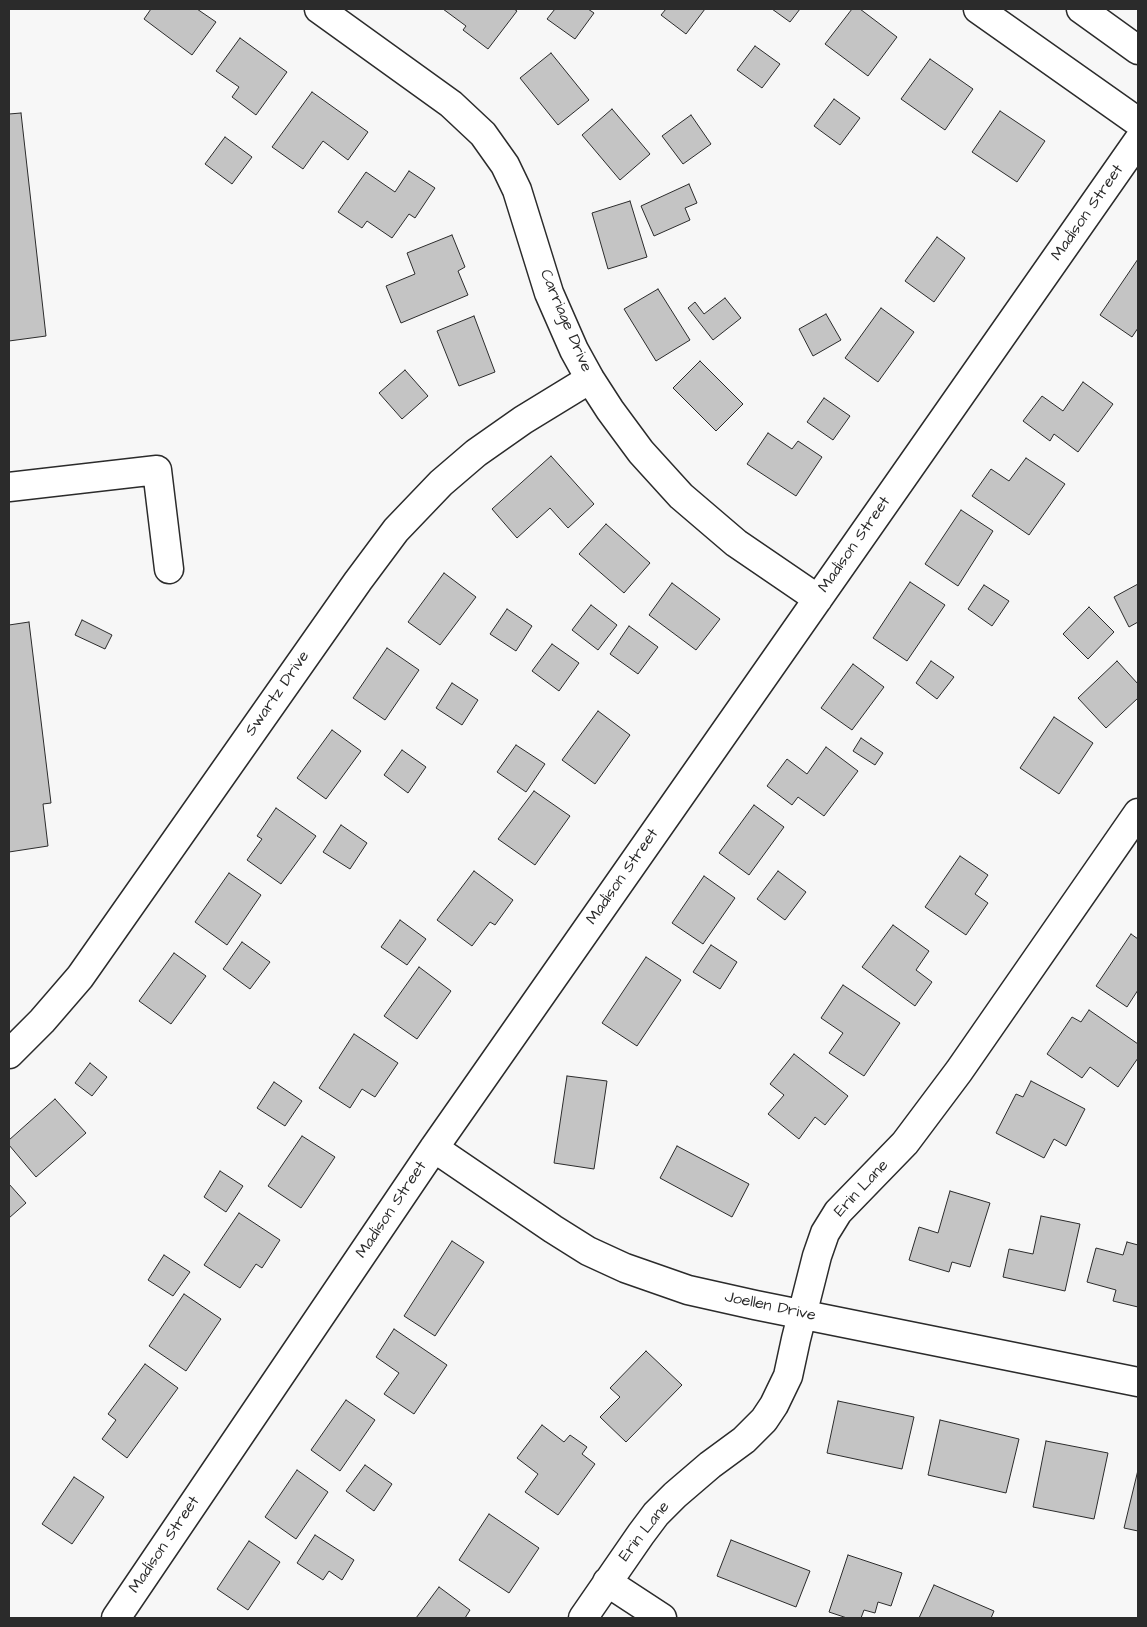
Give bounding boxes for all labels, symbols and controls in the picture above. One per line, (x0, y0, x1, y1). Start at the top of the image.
street label: Madison Street (1048, 161, 1128, 265)
street label: Carriage Drive (535, 267, 595, 375)
street label: Madison Street (815, 493, 895, 597)
street label: Swartz Drive (242, 648, 314, 740)
street label: Madison Street (583, 825, 663, 929)
street label: Erin Lane (831, 1156, 893, 1222)
street label: Madison Street (353, 1158, 431, 1262)
street label: Joellen Drive (723, 1288, 817, 1326)
street label: Madison Street (126, 1493, 204, 1597)
street label: Erin Lane (616, 1498, 674, 1566)

